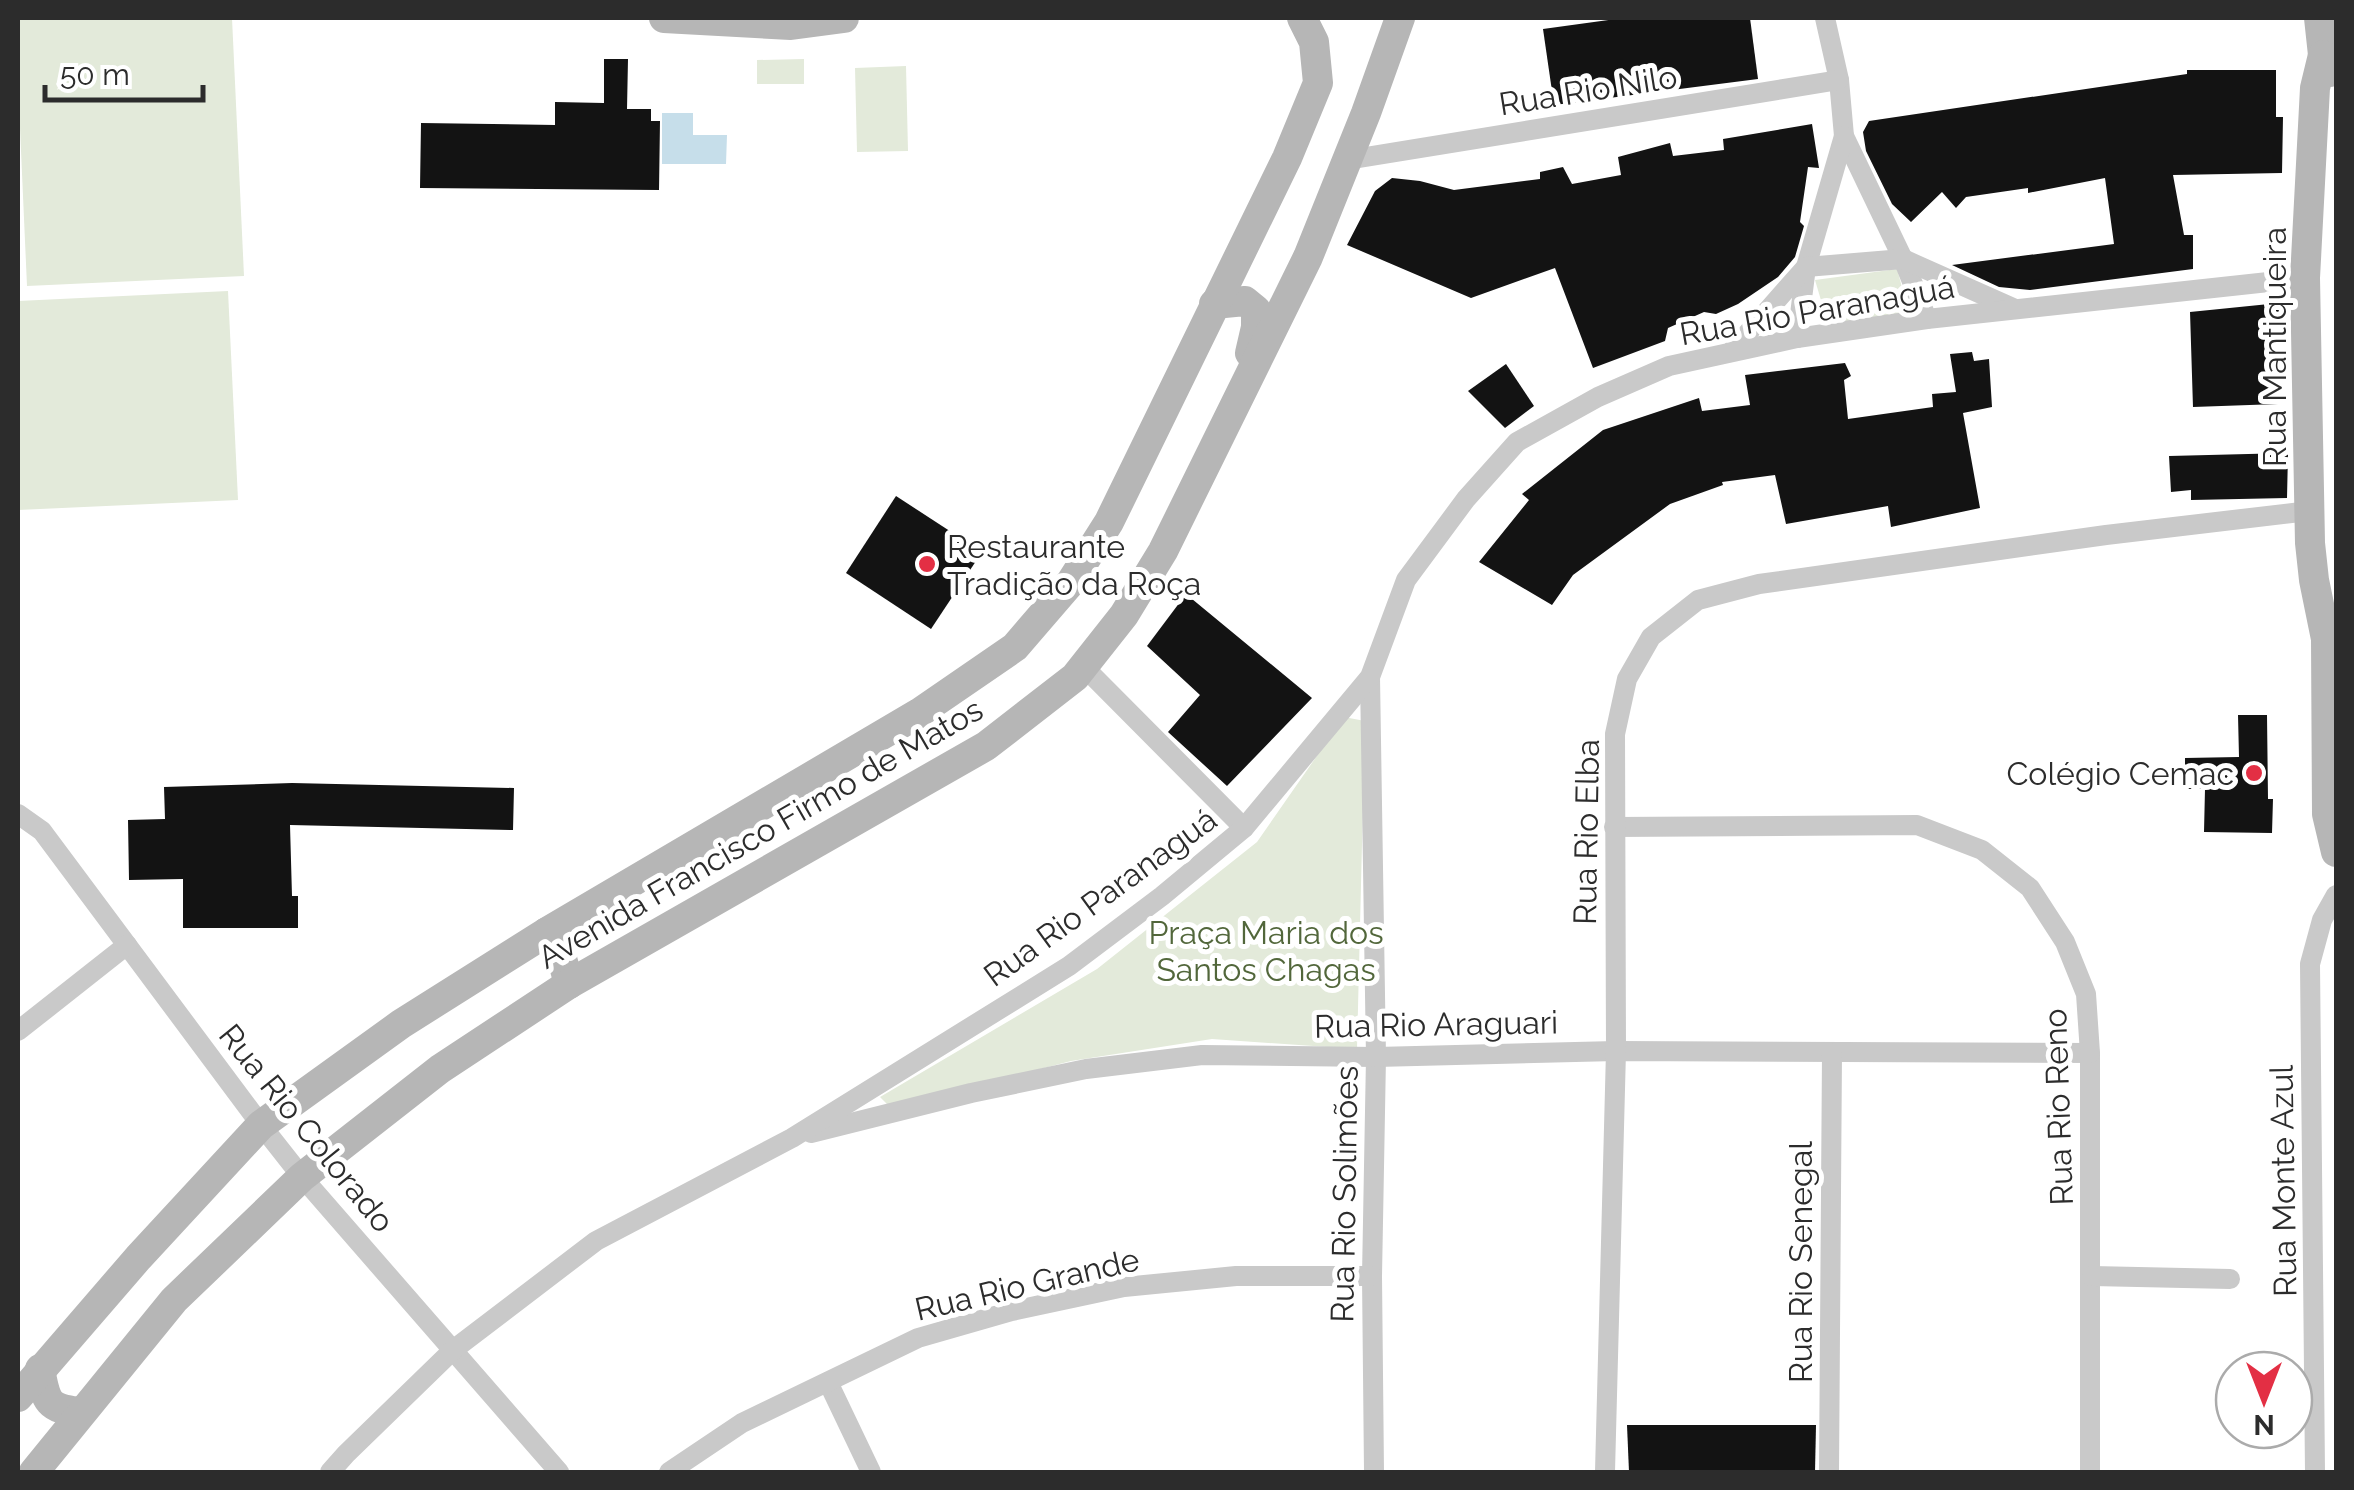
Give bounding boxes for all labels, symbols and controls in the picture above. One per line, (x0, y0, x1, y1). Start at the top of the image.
scale bar (45, 40, 202, 102)
text: 50 m (60, 57, 130, 92)
street label: Rua Rio Nilo (1496, 58, 1680, 122)
street label: Rua Mantiqueira (2256, 227, 2293, 467)
street label: Rua Rio Paranaguá (1677, 268, 1957, 352)
place label: Restaurante Tradição da Roça (947, 528, 1201, 602)
marker: Restaurante Tradição da Roça (916, 553, 938, 575)
street label: Avenida Francisco Firmo de Matos (531, 690, 989, 976)
street label: Rua Rio Elba (1566, 739, 1606, 925)
place label: Colégio Cemac (2006, 755, 2234, 792)
marker: Colégio Cemac (2243, 762, 2265, 784)
street label: Rua Rio Paranaguá (977, 800, 1223, 994)
park label: Praça Maria dos Santos Chagas (1148, 914, 1384, 988)
street label: Rua Rio Araguari (1314, 1003, 1558, 1045)
street label: Rua Rio Reno (2036, 1008, 2080, 1206)
street label: Rua Rio Colorado (212, 1017, 402, 1239)
street label: Rua Monte Azul (2262, 1064, 2304, 1297)
street label: Rua Rio Solimões (1323, 1065, 1365, 1323)
street label: Rua Rio Senegal (1782, 1141, 1819, 1383)
street label: Rua Rio Grande (911, 1240, 1143, 1328)
north arrow (2214, 1350, 2314, 1450)
text: N (2253, 1408, 2275, 1441)

